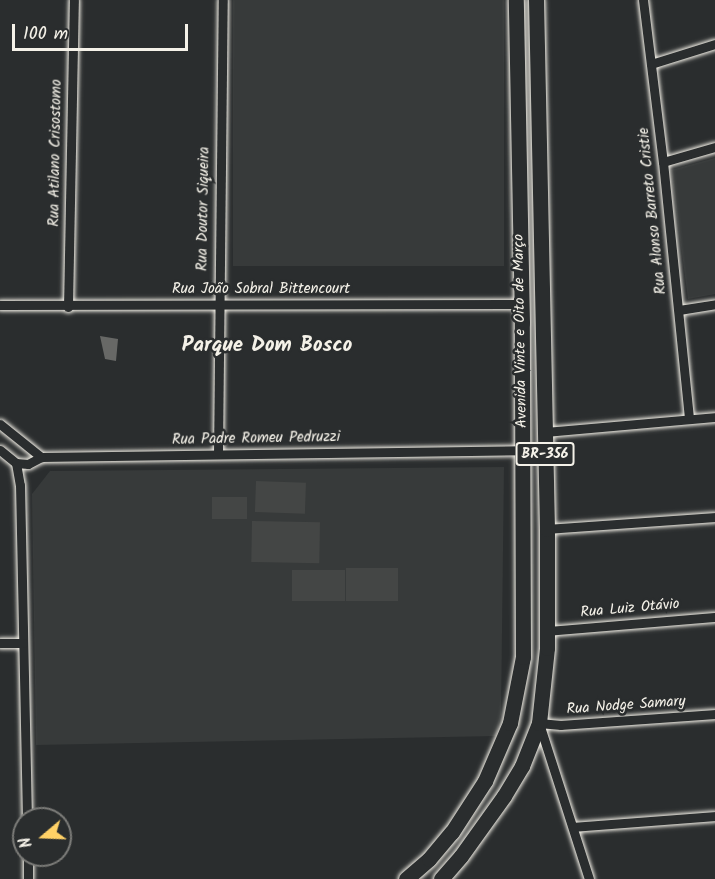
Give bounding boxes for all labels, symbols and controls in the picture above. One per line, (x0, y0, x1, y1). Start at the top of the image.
scale bar (15, 12, 190, 50)
text: 100 m (23, 20, 68, 49)
street label: Rua Atilano Crisostomo (46, 79, 66, 227)
street label: Rua Alonso Barreto Cristie (635, 127, 671, 295)
street label: Rua Doutor Siqueira (194, 147, 214, 271)
street label: Avenida Vinte e Oito de Março (510, 234, 532, 428)
street label: Rua João Sobral Bittencourt (172, 281, 350, 299)
district label: Parque Dom Bosco (182, 333, 352, 359)
street label: Rua Padre Romeu Pedruzzi (172, 429, 340, 449)
road number: BR-356 (515, 443, 575, 465)
street label: Rua Luiz Otávio (580, 596, 680, 622)
street label: Rua Nodge Samary (566, 693, 686, 719)
north arrow (12, 807, 72, 867)
text: N (13, 834, 40, 851)

